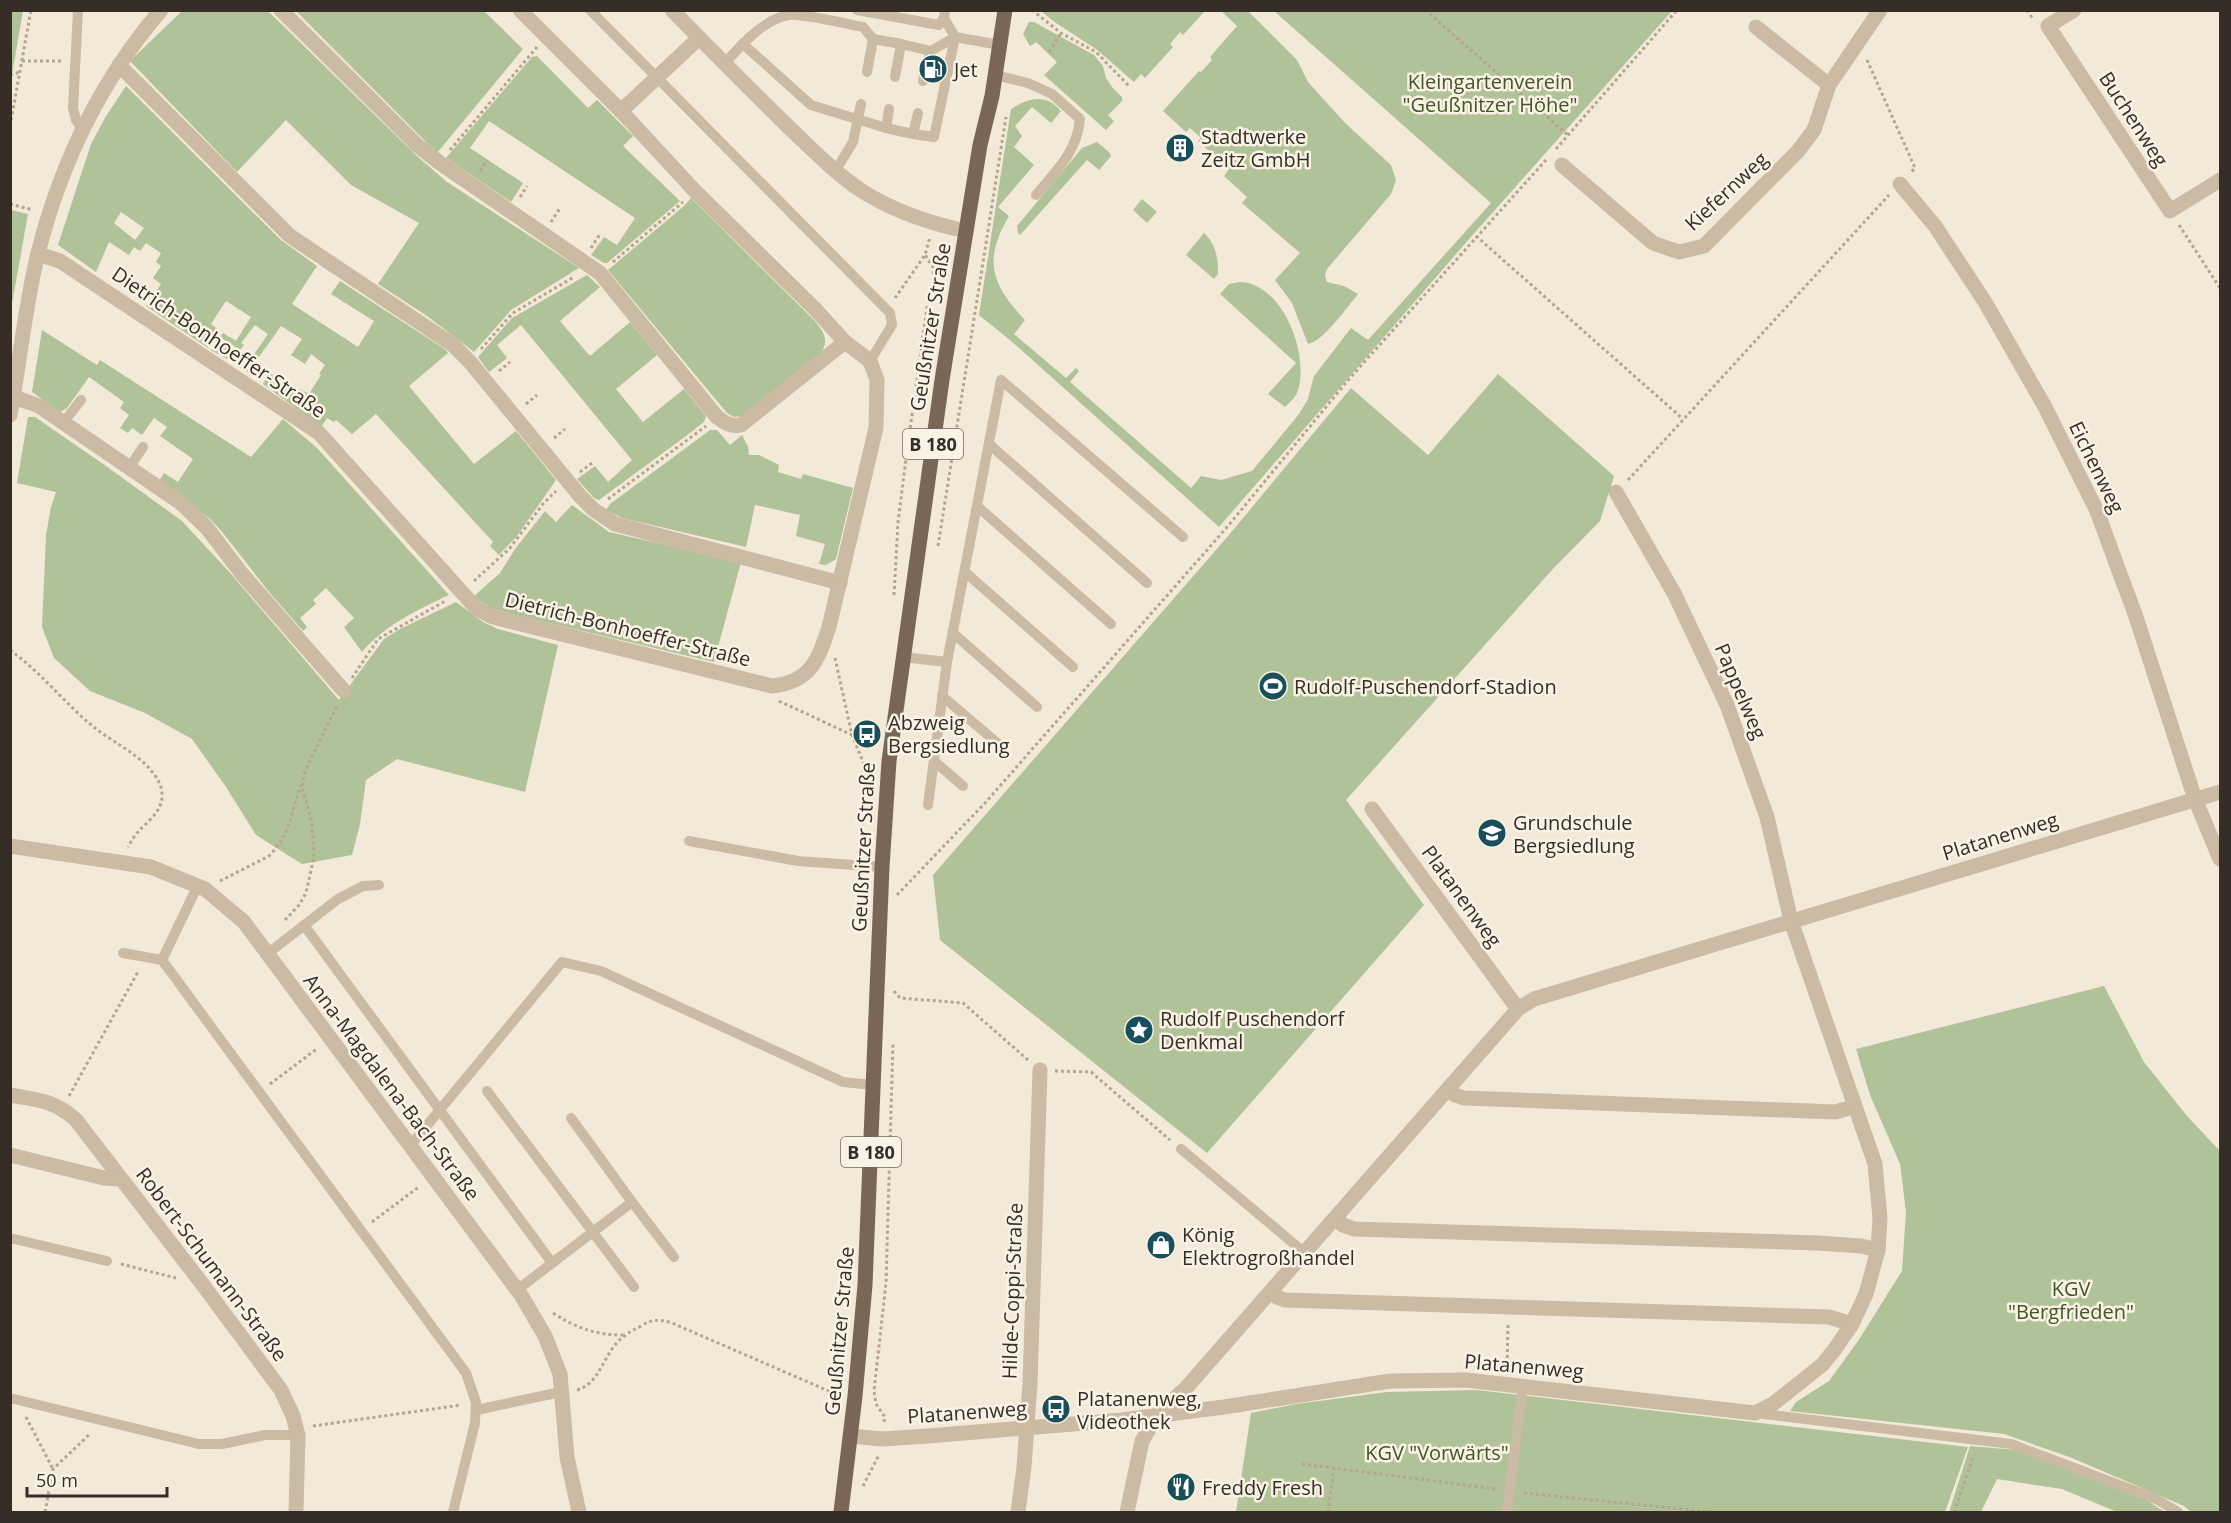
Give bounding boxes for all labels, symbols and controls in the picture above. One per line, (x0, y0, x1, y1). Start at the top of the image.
fuel station icon: Jet (917, 53, 949, 85)
place label: Jet (952, 56, 978, 83)
street label: Buchenweg (2093, 66, 2175, 172)
park label: Kleingartenverein "Geußnitzer Höhe" (1402, 68, 1578, 118)
place label: Stadtwerke Zeitz GmbH (1201, 123, 1310, 173)
building icon: Stadtwerke Zeitz GmbH (1164, 132, 1196, 164)
street label: Kiefernweg (1679, 145, 1774, 237)
street label: Geußnitzer Straße (903, 241, 957, 413)
street label: Dietrich-Bonhoeffer-Straße (107, 260, 331, 424)
street label: Eichenweg (2063, 417, 2131, 518)
road number: B 180 (903, 429, 963, 459)
street label: Dietrich-Bonhoeffer-Straße (502, 585, 754, 673)
street label: Pappelweg (1709, 639, 1773, 743)
sports icon: Rudolf-Puschendorf-Stadion (1257, 670, 1289, 702)
place label: Rudolf-Puschendorf-Stadion (1294, 673, 1557, 700)
place label: Abzweig Bergsiedlung (888, 709, 1010, 759)
bus stop icon: Abzweig Bergsiedlung (851, 718, 883, 750)
street label: Geußnitzer Straße (845, 761, 881, 933)
street label: Platanenweg (1939, 806, 2061, 866)
place label: Grundschule Bergsiedlung (1513, 809, 1635, 859)
school or university icon: Grundschule Bergsiedlung (1476, 817, 1508, 849)
street label: Platanenweg (1416, 840, 1508, 952)
street label: Anna-Magdalena-Bach-Straße (298, 968, 486, 1206)
place label: Rudolf Puschendorf Denkmal (1160, 1005, 1345, 1055)
place icon: Rudolf Puschendorf Denkmal (1123, 1014, 1155, 1046)
road number: B 180 (841, 1137, 901, 1167)
street label: Robert-Schumann-Straße (130, 1162, 294, 1366)
street label: Hilde-Coppi-Straße (995, 1202, 1029, 1380)
place label: König Elektrogroßhandel (1182, 1221, 1355, 1271)
shop icon: König Elektrogroßhandel (1145, 1229, 1177, 1261)
street label: Geußnitzer Straße (818, 1245, 860, 1417)
park label: KGV "Bergfrieden" (2008, 1275, 2134, 1325)
street label: Platanenweg (1463, 1347, 1585, 1385)
place label: Platanenweg, Videothek (1077, 1385, 1202, 1435)
bus stop icon: Platanenweg, Videothek (1040, 1393, 1072, 1425)
street label: Platanenweg (906, 1394, 1028, 1430)
park label: KGV "Vorwärts" (1365, 1439, 1509, 1466)
scale bar (27, 1460, 166, 1498)
text: 50 m (36, 1468, 78, 1492)
restaurant icon: Freddy Fresh (1165, 1471, 1197, 1503)
place label: Freddy Fresh (1202, 1474, 1323, 1501)

